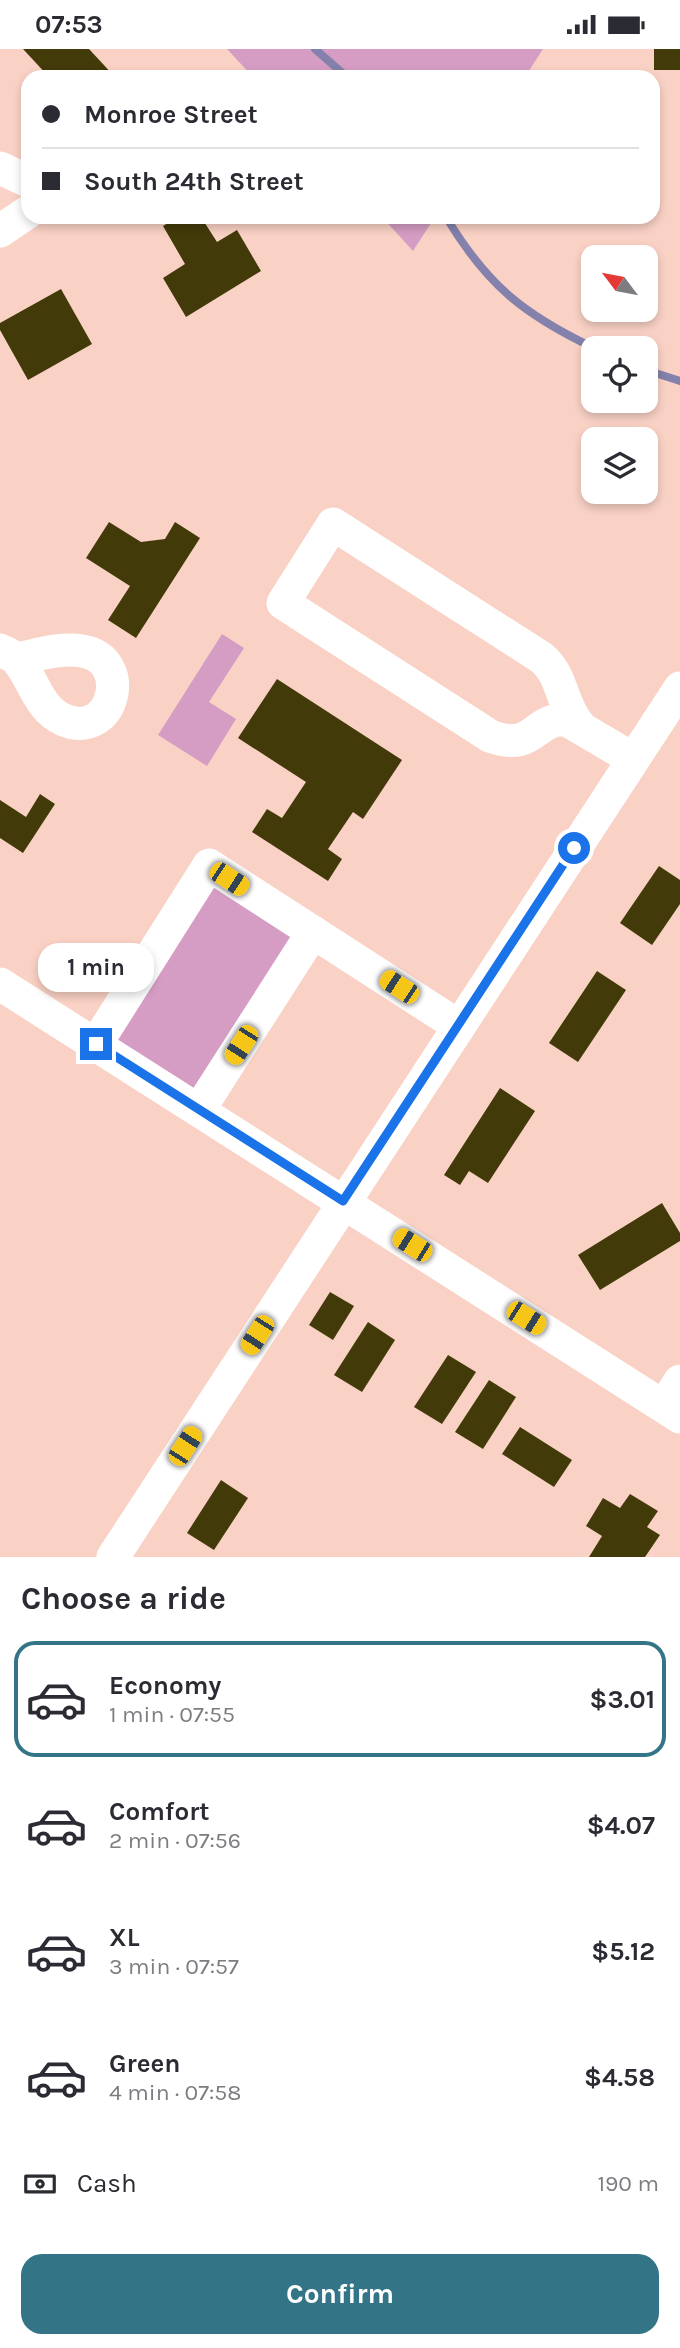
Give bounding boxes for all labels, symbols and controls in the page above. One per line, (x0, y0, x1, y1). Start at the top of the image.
text: 07:53 (35, 9, 103, 40)
text: Monroe Street (84, 99, 258, 130)
text: South 24th Street (84, 166, 304, 197)
north arrow (581, 245, 658, 322)
map controls (581, 245, 658, 504)
button: locate (581, 336, 658, 413)
button: layers (581, 427, 658, 504)
route start (558, 832, 590, 864)
car (206, 859, 253, 899)
callout: 1 min (38, 943, 154, 991)
text: 1 min (67, 954, 125, 981)
car (376, 967, 423, 1007)
car (221, 1022, 262, 1068)
route end (80, 1028, 112, 1060)
car (389, 1225, 436, 1265)
car (503, 1298, 550, 1338)
car (237, 1312, 278, 1358)
car (165, 1423, 206, 1469)
text: Choose a ride (21, 1580, 226, 1617)
icon: car (25, 1668, 88, 1731)
text: Economy (109, 1670, 221, 1701)
text: $3.01 (590, 1684, 655, 1715)
text: 1 min · 07:55 (109, 1701, 235, 1728)
icon: car (25, 1794, 88, 1857)
text: Comfort (109, 1796, 210, 1827)
text: $4.07 (587, 1810, 655, 1841)
text: 2 min · 07:56 (109, 1827, 241, 1854)
icon: car (25, 1920, 88, 1983)
text: XL (109, 1922, 140, 1953)
text: $5.12 (591, 1936, 655, 1967)
text: 3 min · 07:57 (109, 1953, 239, 1980)
icon: car (25, 2046, 88, 2109)
text: Green (109, 2048, 181, 2079)
text: $4.58 (584, 2062, 655, 2093)
text: 4 min · 07:58 (109, 2079, 241, 2106)
icon: cash (21, 2165, 59, 2203)
text: Cash (77, 2168, 137, 2199)
text: 190 m (597, 2170, 659, 2197)
button: Confirm (21, 2254, 659, 2334)

